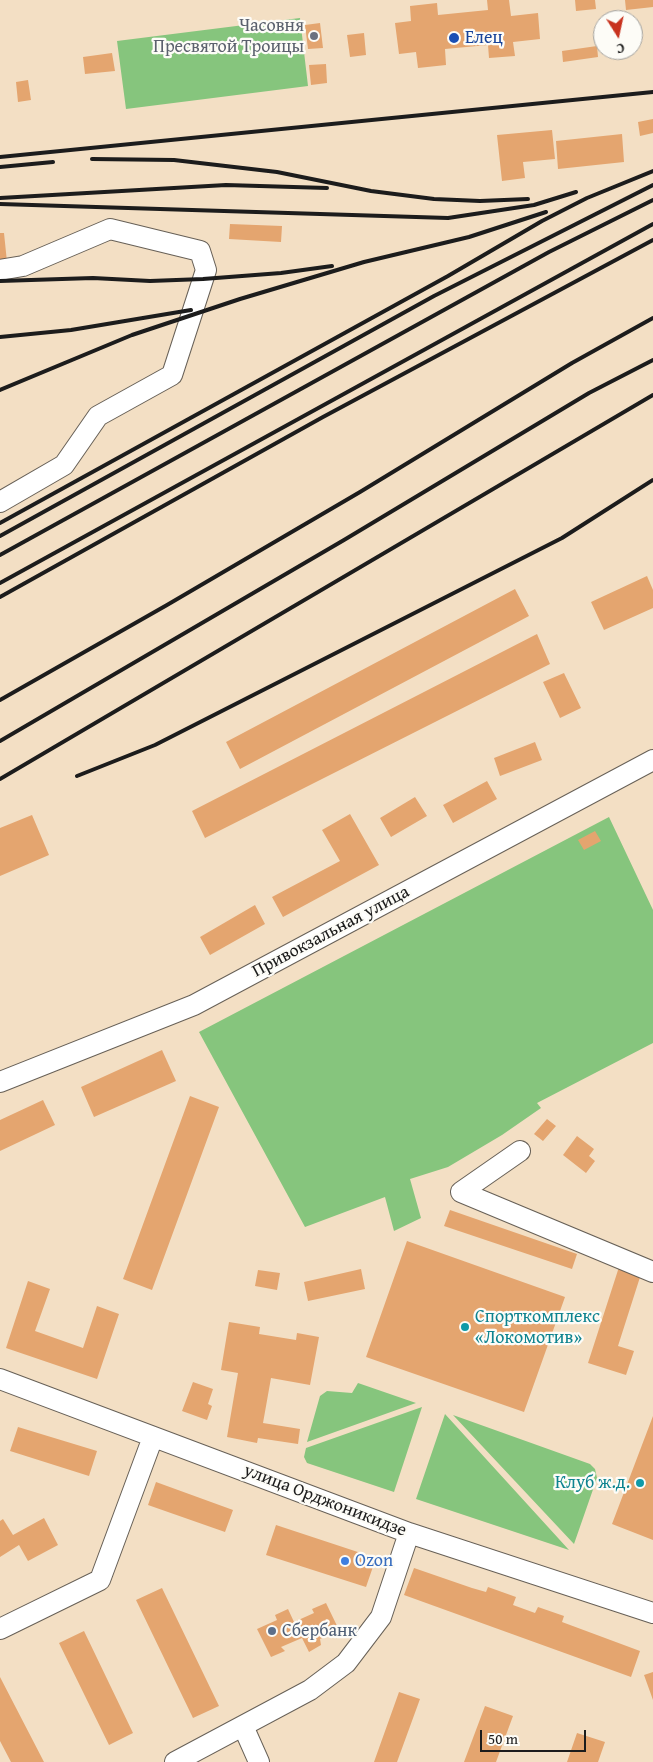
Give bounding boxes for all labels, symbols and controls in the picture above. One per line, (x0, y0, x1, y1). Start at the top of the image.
north arrow (593, 10, 643, 60)
place label: Часовня Пресвятой Троицы (153, 15, 304, 58)
place label: Елец (465, 27, 503, 49)
marker: Часовня Пресвятой Троицы (308, 30, 320, 42)
marker: Елец (447, 31, 461, 45)
text: С (615, 38, 626, 59)
street label: Привокзальная улица (249, 881, 413, 983)
place label: Спорткомплекс «Локомотив» (475, 1306, 600, 1348)
marker: Спорткомплекс «Локомотив» (459, 1321, 471, 1333)
street label: улица Орджоникидзе (241, 1460, 409, 1542)
place label: Клуб ж.д. (555, 1472, 630, 1494)
marker: Клуб ж.д. (634, 1477, 646, 1489)
place label: Ozon (355, 1550, 393, 1572)
marker: Ozon (339, 1555, 351, 1567)
place label: Сбербанк (282, 1620, 357, 1642)
marker: Сбербанк (266, 1625, 278, 1637)
scale bar (483, 1720, 589, 1752)
text: 50 m (488, 1728, 518, 1749)

